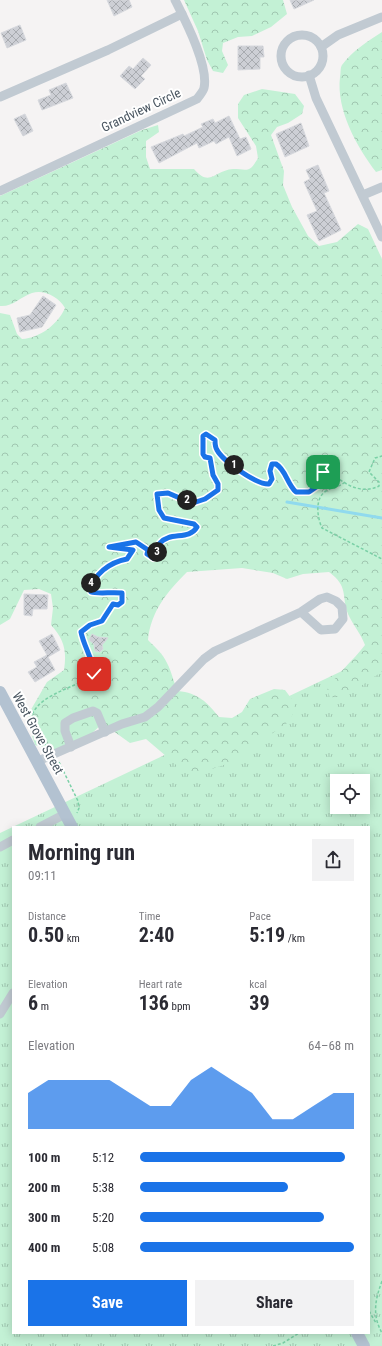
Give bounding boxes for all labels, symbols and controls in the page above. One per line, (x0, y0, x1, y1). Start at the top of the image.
street label: Grandview Circle (99, 85, 183, 135)
pin: 1 (224, 455, 244, 475)
pin (306, 455, 340, 489)
text: 1 (231, 458, 237, 471)
icon: arrive (312, 461, 334, 483)
pin: 2 (177, 490, 197, 510)
text: 2 (184, 493, 190, 506)
pin: 3 (147, 542, 167, 562)
text: 3 (154, 545, 160, 558)
pin: 4 (81, 573, 101, 593)
text: 4 (88, 576, 94, 589)
pin (77, 657, 111, 691)
icon: check (83, 663, 105, 685)
street label: West Grove Street (9, 689, 67, 777)
map controls (330, 774, 370, 814)
button: locate (330, 774, 370, 814)
button: share (312, 839, 354, 881)
text: Morning run (28, 840, 135, 865)
text: 09:11 (28, 868, 57, 883)
text: Distance (28, 910, 66, 923)
text: Time (139, 910, 160, 923)
text: Pace (249, 910, 271, 923)
text: 0.50 (28, 923, 64, 947)
text: 2:40 (139, 923, 174, 947)
text: 5:19 (249, 923, 285, 947)
text: km (64, 932, 80, 945)
text: /km (285, 932, 305, 945)
text: Elevation (28, 978, 68, 991)
text: Heart rate (139, 978, 182, 991)
text: kcal (249, 978, 267, 991)
text: 6 (28, 991, 38, 1015)
text: 136 (139, 991, 169, 1015)
text: 39 (249, 991, 270, 1015)
text: m (38, 1000, 49, 1013)
text: bpm (169, 1000, 191, 1013)
text: Elevation (28, 1038, 75, 1053)
text: 64–68 m (308, 1038, 354, 1053)
text: 100 m (28, 1150, 60, 1165)
text: 5:12 (92, 1150, 114, 1165)
text: 200 m (28, 1180, 60, 1195)
text: 5:38 (92, 1180, 114, 1195)
text: 300 m (28, 1210, 60, 1225)
text: 5:20 (92, 1210, 114, 1225)
text: 400 m (28, 1240, 60, 1255)
text: 5:08 (92, 1240, 114, 1255)
button: Save (28, 1280, 187, 1326)
button: Share (195, 1280, 354, 1326)

